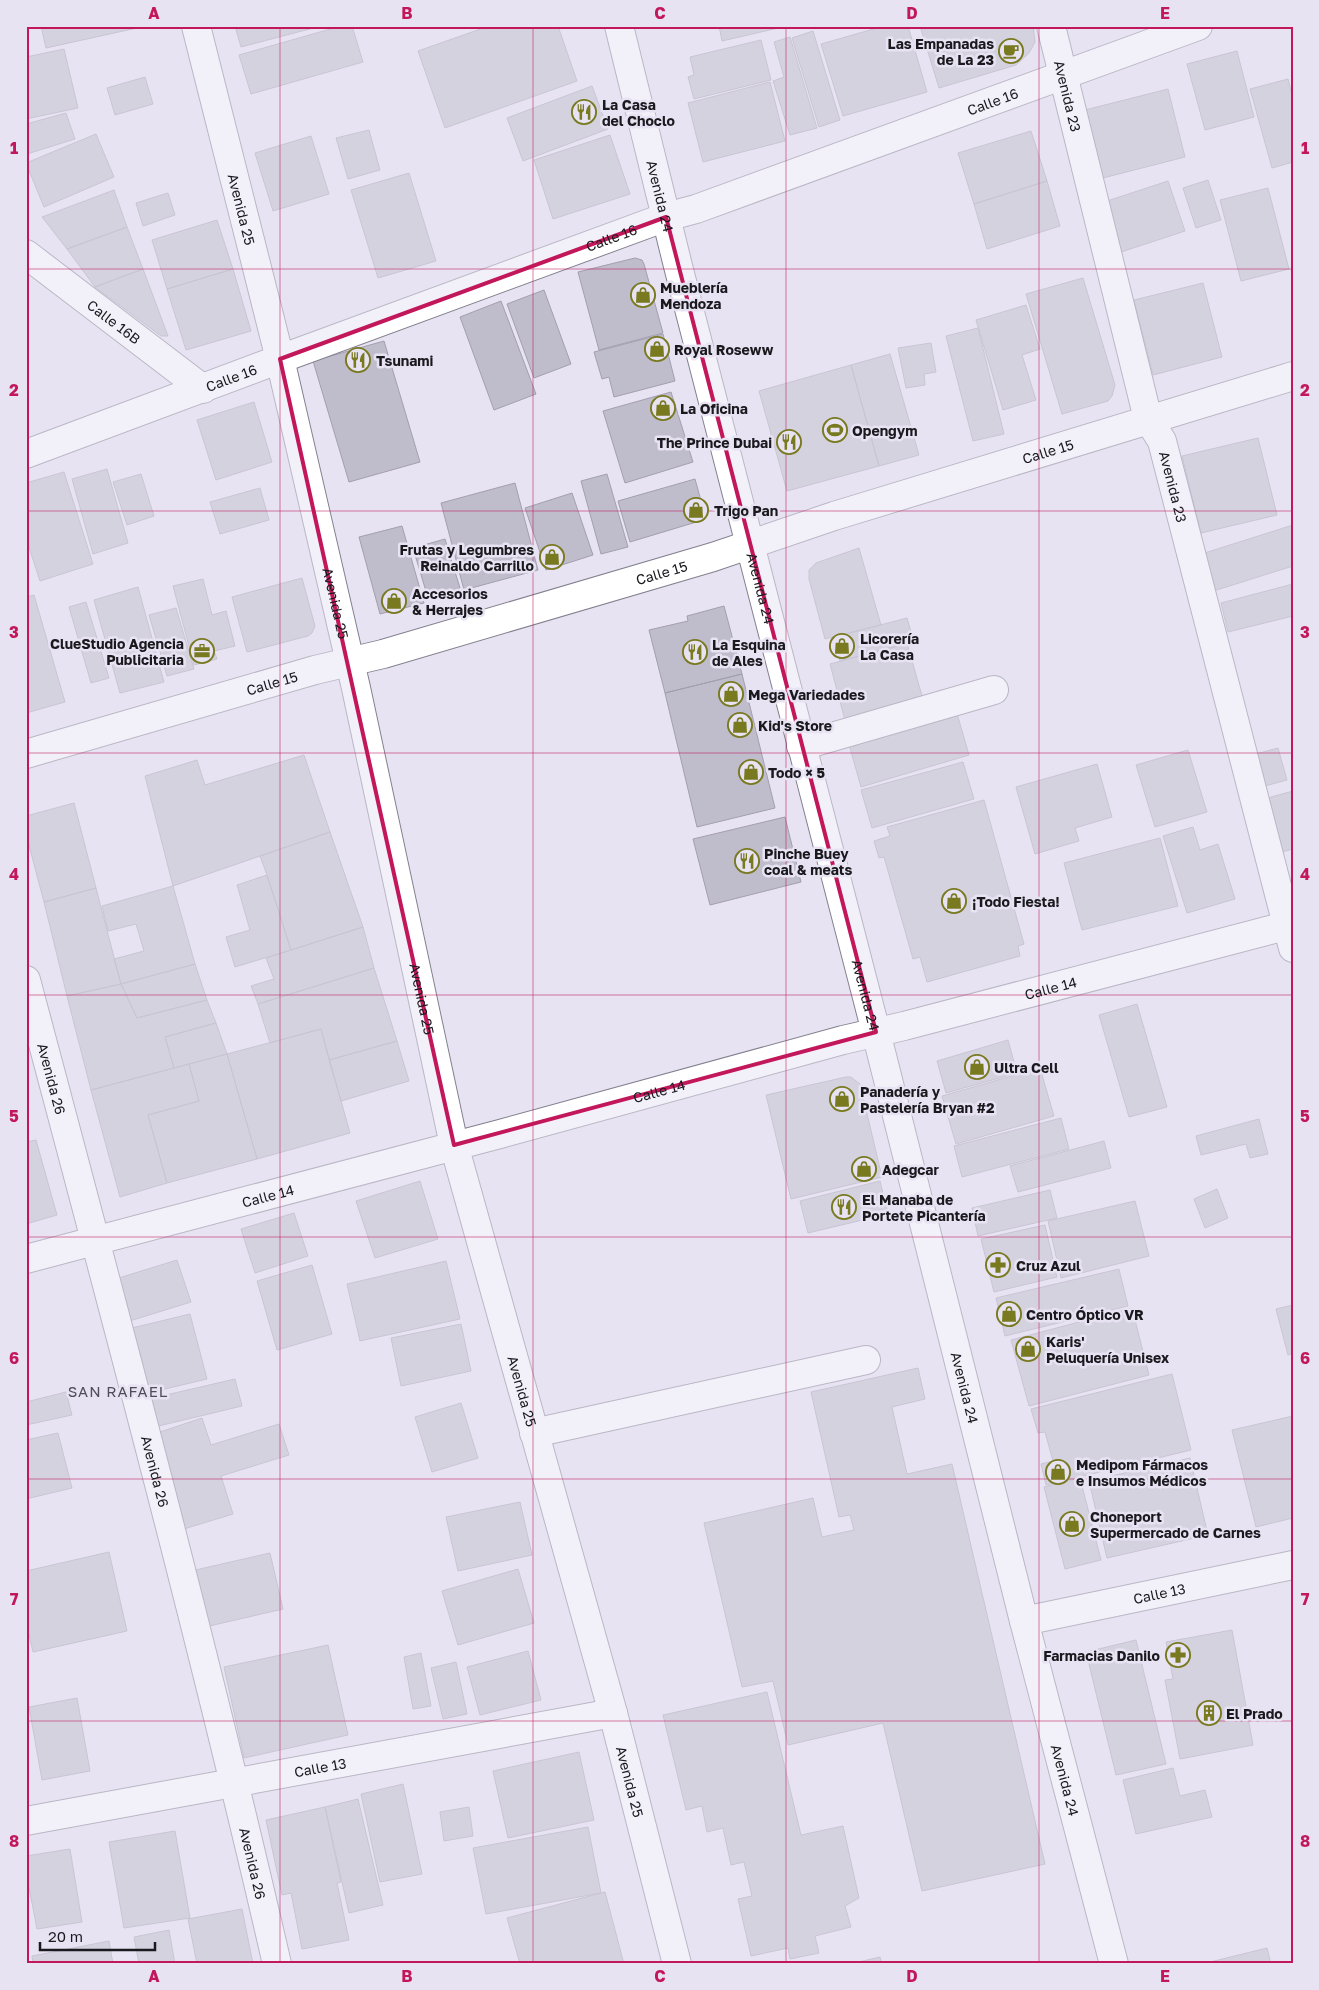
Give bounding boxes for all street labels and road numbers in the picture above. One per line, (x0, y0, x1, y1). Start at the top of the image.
street label: Avenida 23 (1051, 58, 1085, 133)
street label: Calle 16 (964, 84, 1020, 118)
street label: Avenida 24 (644, 158, 678, 234)
street label: Avenida 25 (225, 172, 259, 247)
street label: Calle 16 (583, 220, 639, 254)
street label: Calle 16B (84, 296, 144, 347)
street label: Calle 16 (203, 360, 259, 395)
street label: Calle 15 (1020, 435, 1075, 467)
street label: Avenida 23 (1156, 449, 1191, 524)
street label: Avenida 24 (744, 551, 779, 626)
street label: Calle 15 (634, 557, 689, 588)
street label: Avenida 25 (320, 566, 353, 641)
street label: Calle 15 (244, 667, 300, 698)
street label: Avenida 24 (849, 957, 884, 1033)
street label: Avenida 25 (407, 961, 439, 1036)
street label: Calle 14 (1023, 973, 1079, 1003)
street label: Avenida 26 (35, 1041, 70, 1116)
street label: Calle 14 (631, 1075, 687, 1106)
street label: Calle 14 (240, 1180, 296, 1210)
street label: Avenida 24 (948, 1350, 983, 1425)
street label: Avenida 25 (505, 1354, 541, 1428)
street label: Avenida 26 (138, 1434, 173, 1509)
street label: Calle 13 (1131, 1579, 1187, 1607)
street label: Avenida 24 (1048, 1742, 1083, 1818)
street label: Avenida 25 (613, 1744, 648, 1819)
street label: Calle 13 (293, 1754, 348, 1780)
street label: Avenida 26 (237, 1826, 270, 1901)

